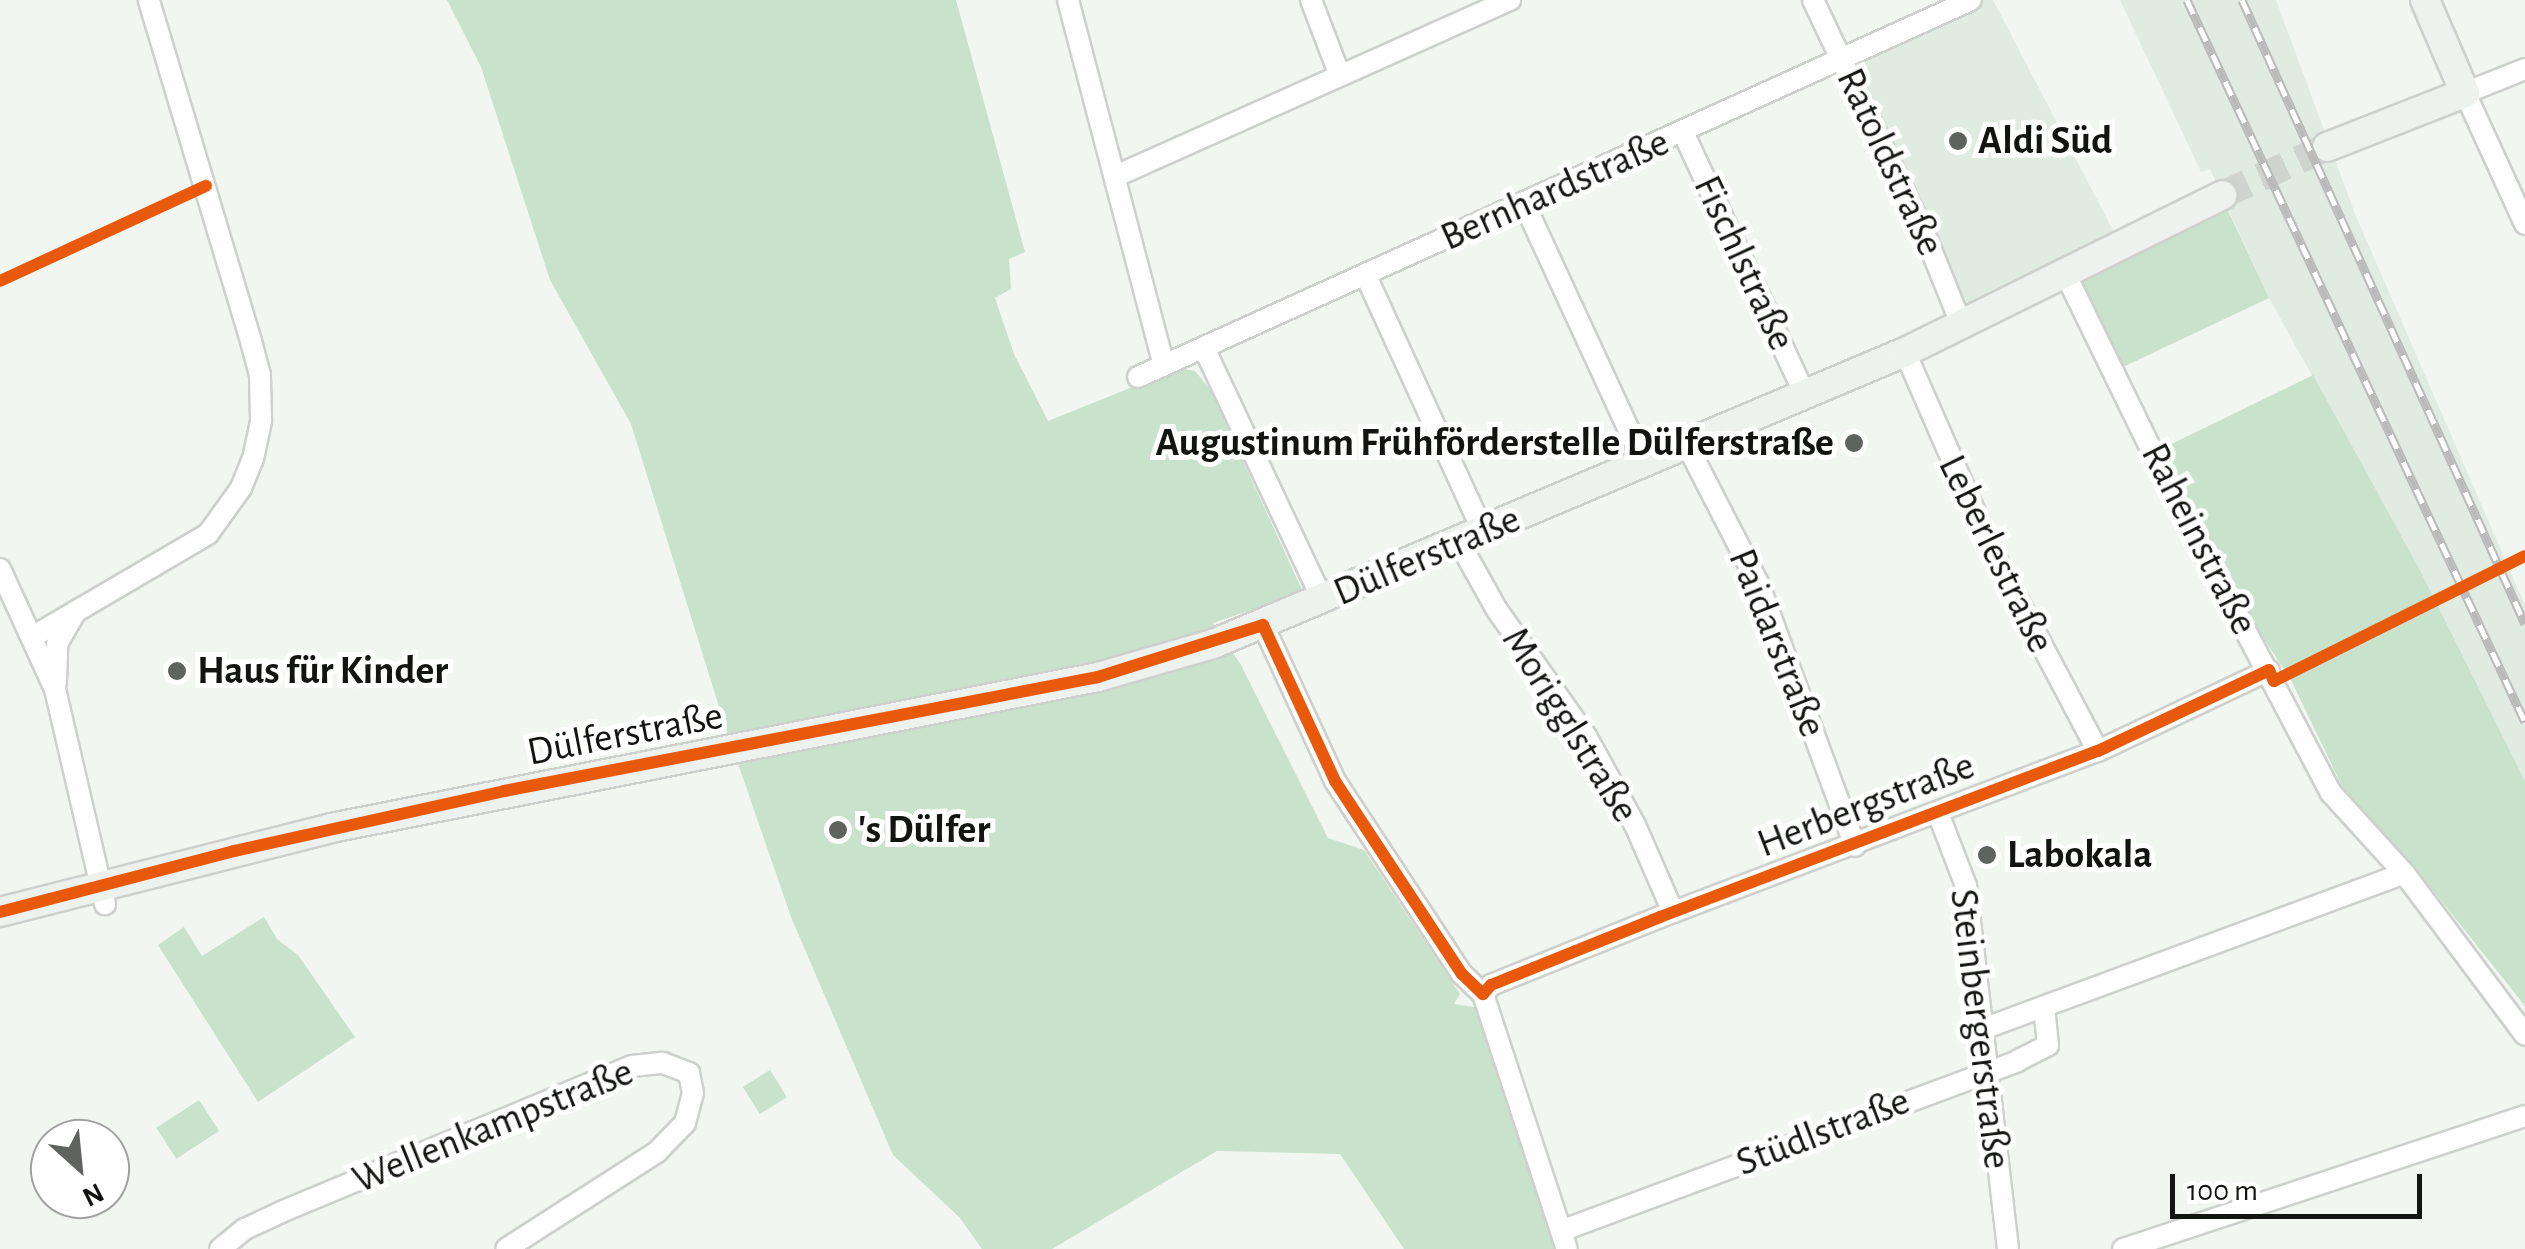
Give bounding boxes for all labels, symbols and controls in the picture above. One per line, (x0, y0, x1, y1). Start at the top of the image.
street label: Ratoldstraße (1826, 61, 1954, 263)
place label: Aldi Süd (1978, 117, 2112, 165)
street label: Bernhardstraße (1433, 118, 1677, 262)
marker: Aldi Süd (1947, 130, 1969, 152)
street label: Fischlstraße (1683, 168, 1805, 358)
place label: Augustinum Frühförderstelle Dülferstraße (1156, 419, 1834, 467)
marker: Augustinum Frühförderstelle Dülferstraße (1843, 432, 1865, 454)
street label: Raheinstraße (2130, 435, 2268, 643)
street label: Leberlestraße (1928, 447, 2064, 661)
street label: Dülferstraße (1326, 495, 1528, 617)
street label: Paidarstraße (1718, 542, 1836, 744)
street label: Morigglstraße (1491, 619, 1649, 831)
place label: Haus für Kinder (197, 647, 448, 695)
marker: Haus für Kinder (166, 660, 188, 682)
street label: Dülferstraße (523, 692, 727, 776)
street label: Herbergstraße (1751, 742, 1981, 868)
place label: 's Dülfer (858, 806, 990, 854)
marker: 's Dülfer (827, 819, 849, 841)
place label: Labokala (2007, 831, 2152, 879)
marker: Labokala (1976, 844, 1998, 866)
street label: Steinbergerstraße (1939, 886, 2021, 1172)
street label: Wellenkampstraße (346, 1048, 640, 1204)
street label: Stüdlstraße (1730, 1077, 1916, 1187)
north arrow (30, 1119, 130, 1219)
scale bar (2175, 1154, 2428, 1216)
text: 100 m (2187, 1176, 2258, 1206)
text: N (78, 1177, 108, 1211)

